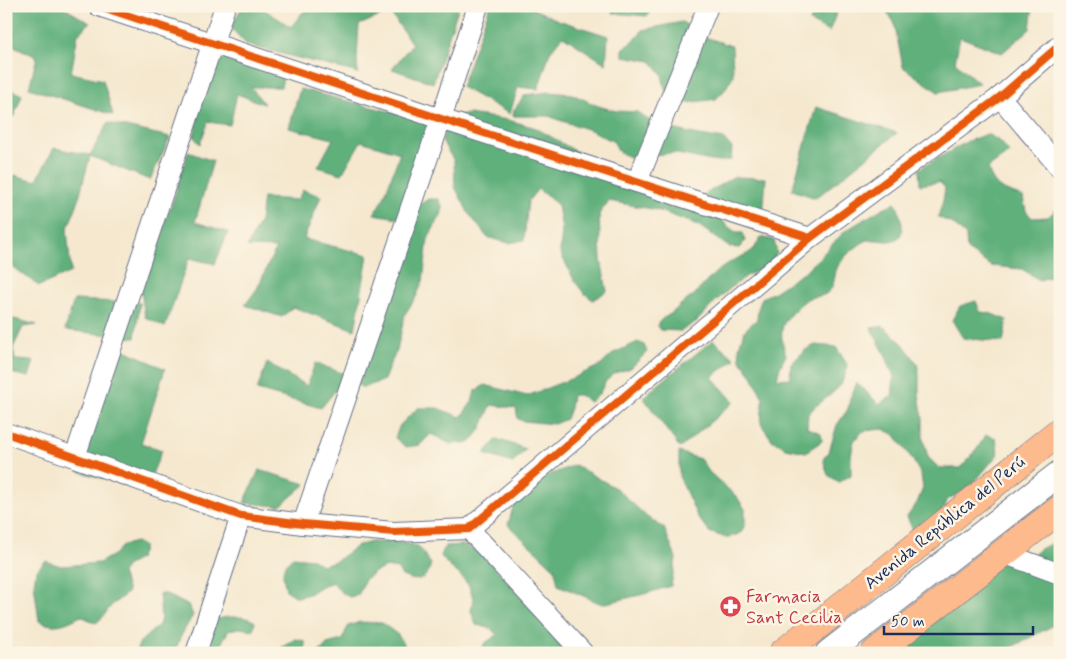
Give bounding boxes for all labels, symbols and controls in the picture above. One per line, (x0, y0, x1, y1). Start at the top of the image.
street label: Avenida República del Perú (860, 451, 1030, 595)
place label: Farmacia Sant Cecilia (746, 585, 842, 630)
pharmacy icon: Farmacia Sant Cecilia (718, 595, 742, 619)
scale bar (884, 604, 1032, 636)
text: 50 m (891, 612, 925, 632)

